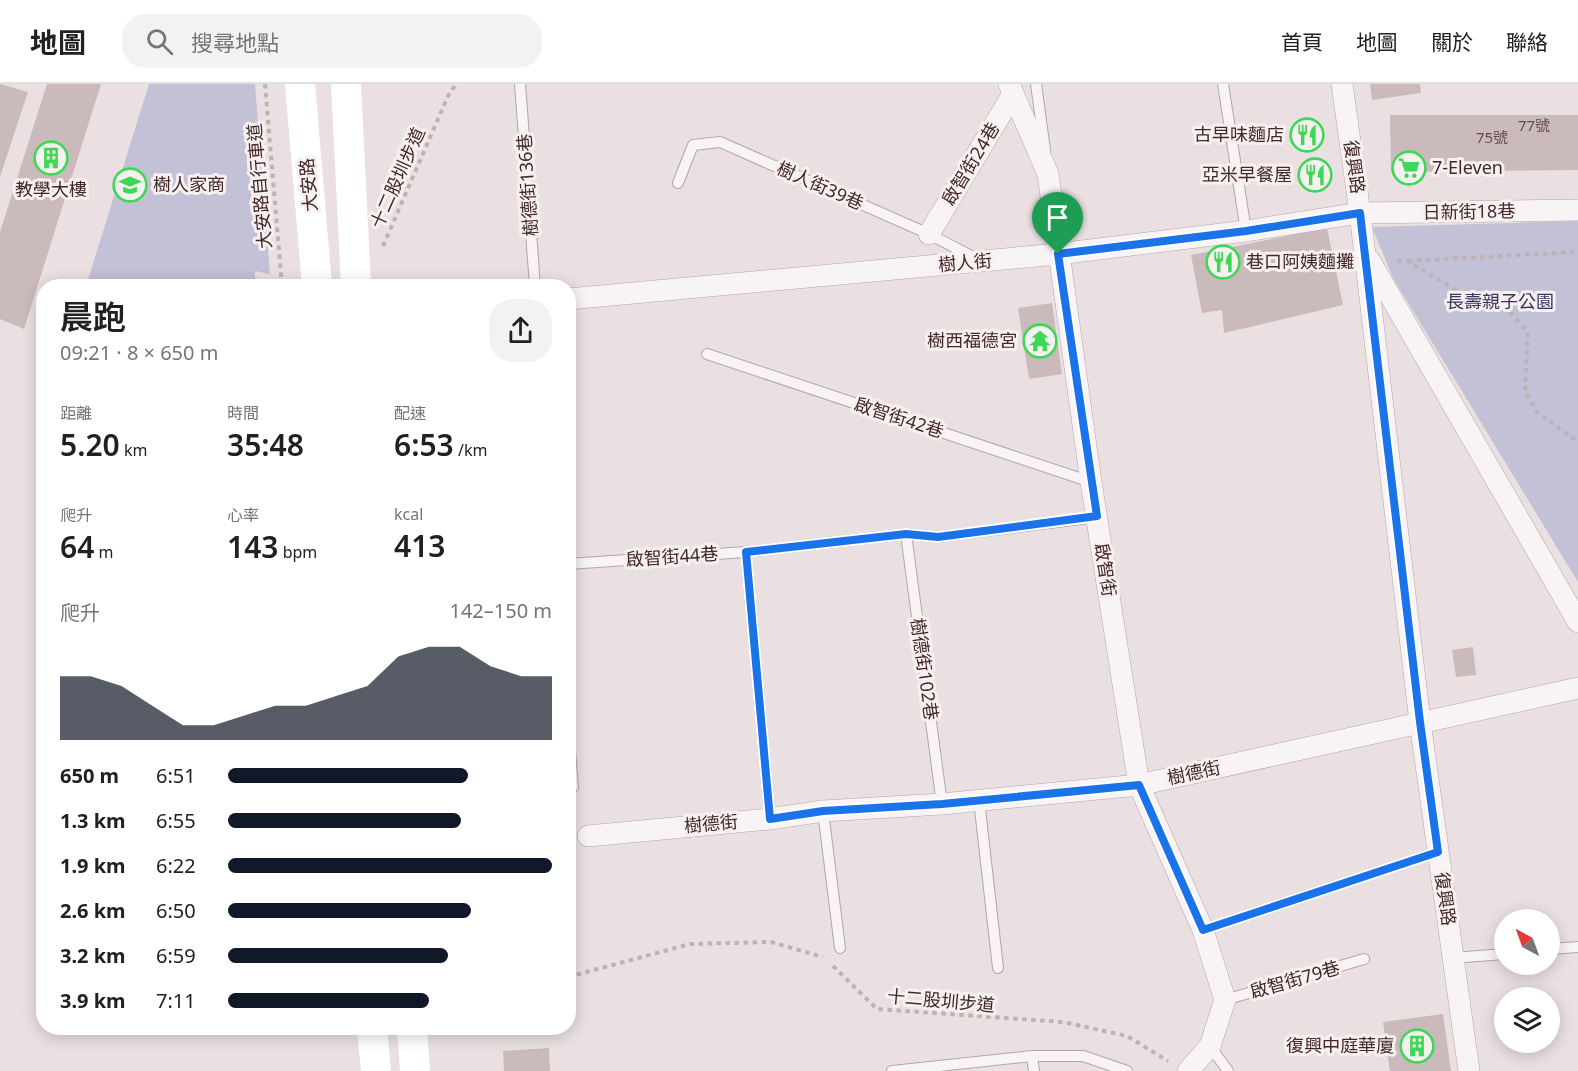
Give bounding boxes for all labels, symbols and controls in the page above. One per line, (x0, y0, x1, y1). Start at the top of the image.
search box (122, 14, 542, 68)
text: 地圖 (30, 23, 86, 61)
icon: search (143, 25, 176, 58)
text: 搜尋地點 (191, 27, 279, 57)
text: 首頁 (1281, 28, 1323, 56)
text: 地圖 (1356, 28, 1398, 56)
text: 關於 (1431, 28, 1473, 56)
text: 聯絡 (1506, 28, 1548, 56)
house number: 77號 (1518, 115, 1550, 135)
restaurant icon: 古早味麵店 (1289, 117, 1325, 153)
street label: 啟智街24巷 (936, 118, 1004, 209)
street label: 大安路自行車道 (242, 122, 276, 250)
place label: 古早味麵店 (1194, 122, 1284, 146)
street label: 十二股圳步道 (364, 123, 430, 232)
house number: 75號 (1476, 127, 1508, 147)
street label: 樹德街136巷 (511, 133, 543, 237)
street label: 復興路 (1339, 138, 1371, 195)
building icon: 教學大樓 (33, 140, 69, 176)
supermarket icon: 7-Eleven (1391, 150, 1427, 186)
street label: 樹人街39巷 (773, 155, 868, 215)
place label: 7-Eleven (1432, 155, 1503, 179)
street label: 大安路 (294, 157, 322, 213)
restaurant icon: 亞米早餐屋 (1297, 157, 1333, 193)
place label: 亞米早餐屋 (1202, 162, 1292, 186)
school or university icon: 樹人家商 (112, 167, 148, 203)
place label: 樹人家商 (153, 172, 225, 196)
place label: 教學大樓 (15, 177, 87, 201)
pin (1032, 192, 1083, 254)
street label: 日新街18巷 (1422, 198, 1515, 224)
icon: arrive (1041, 201, 1074, 234)
restaurant icon: 巷口阿姨麵攤 (1205, 244, 1241, 280)
street label: 樹人街 (937, 248, 993, 276)
place label: 巷口阿姨麵攤 (1246, 249, 1354, 273)
park label: 長壽親子公園 (1446, 289, 1554, 313)
text: 晨跑 (60, 294, 126, 339)
button: share (489, 299, 552, 362)
temple icon: 樹西福德宮 (1022, 323, 1058, 359)
place label: 樹西福德宮 (927, 328, 1017, 352)
text: 09:21 · 8 × 650 m (60, 339, 218, 366)
street label: 啟智街42巷 (852, 391, 947, 443)
text: 距離 (60, 402, 92, 424)
text: 時間 (227, 402, 259, 424)
text: 配速 (394, 402, 426, 424)
text: 5.20 (60, 424, 120, 465)
text: 35:48 (227, 424, 304, 465)
text: 6:53 (394, 424, 454, 465)
text: km (120, 439, 147, 461)
text: /km (454, 439, 487, 461)
text: kcal (394, 503, 423, 525)
text: 爬升 (60, 504, 92, 526)
text: 心率 (227, 504, 259, 526)
text: 413 (394, 525, 445, 566)
text: 64 (60, 526, 94, 567)
text: 143 (227, 526, 278, 567)
text: m (94, 541, 113, 563)
text: bpm (278, 541, 317, 563)
street label: 啟智街44巷 (625, 541, 719, 571)
street label: 啟智街 (1090, 541, 1122, 598)
text: 142–150 m (449, 597, 552, 624)
text: 爬升 (60, 599, 100, 626)
street label: 樹德街102巷 (906, 616, 944, 721)
street label: 樹德街 (1165, 755, 1223, 789)
text: 650 m (60, 762, 119, 789)
text: 6:51 (156, 762, 196, 789)
text: 1.3 km (60, 807, 126, 834)
text: 6:55 (156, 807, 196, 834)
street label: 樹德街 (683, 809, 739, 837)
text: 1.9 km (60, 852, 126, 879)
text: 6:22 (156, 852, 196, 879)
street label: 復興路 (1430, 870, 1462, 927)
text: 2.6 km (60, 897, 126, 924)
text: 6:50 (156, 897, 196, 924)
north arrow (1494, 909, 1560, 975)
map controls (1494, 909, 1560, 1053)
text: 3.2 km (60, 942, 126, 969)
text: 6:59 (156, 942, 196, 969)
street label: 啟智街79巷 (1247, 955, 1343, 1003)
street label: 十二股圳步道 (886, 983, 996, 1017)
text: 3.9 km (60, 987, 126, 1014)
text: 7:11 (156, 987, 196, 1014)
button: layers (1494, 987, 1560, 1053)
building icon: 復興中庭華廈 (1399, 1028, 1435, 1064)
place label: 復興中庭華廈 (1286, 1033, 1394, 1057)

